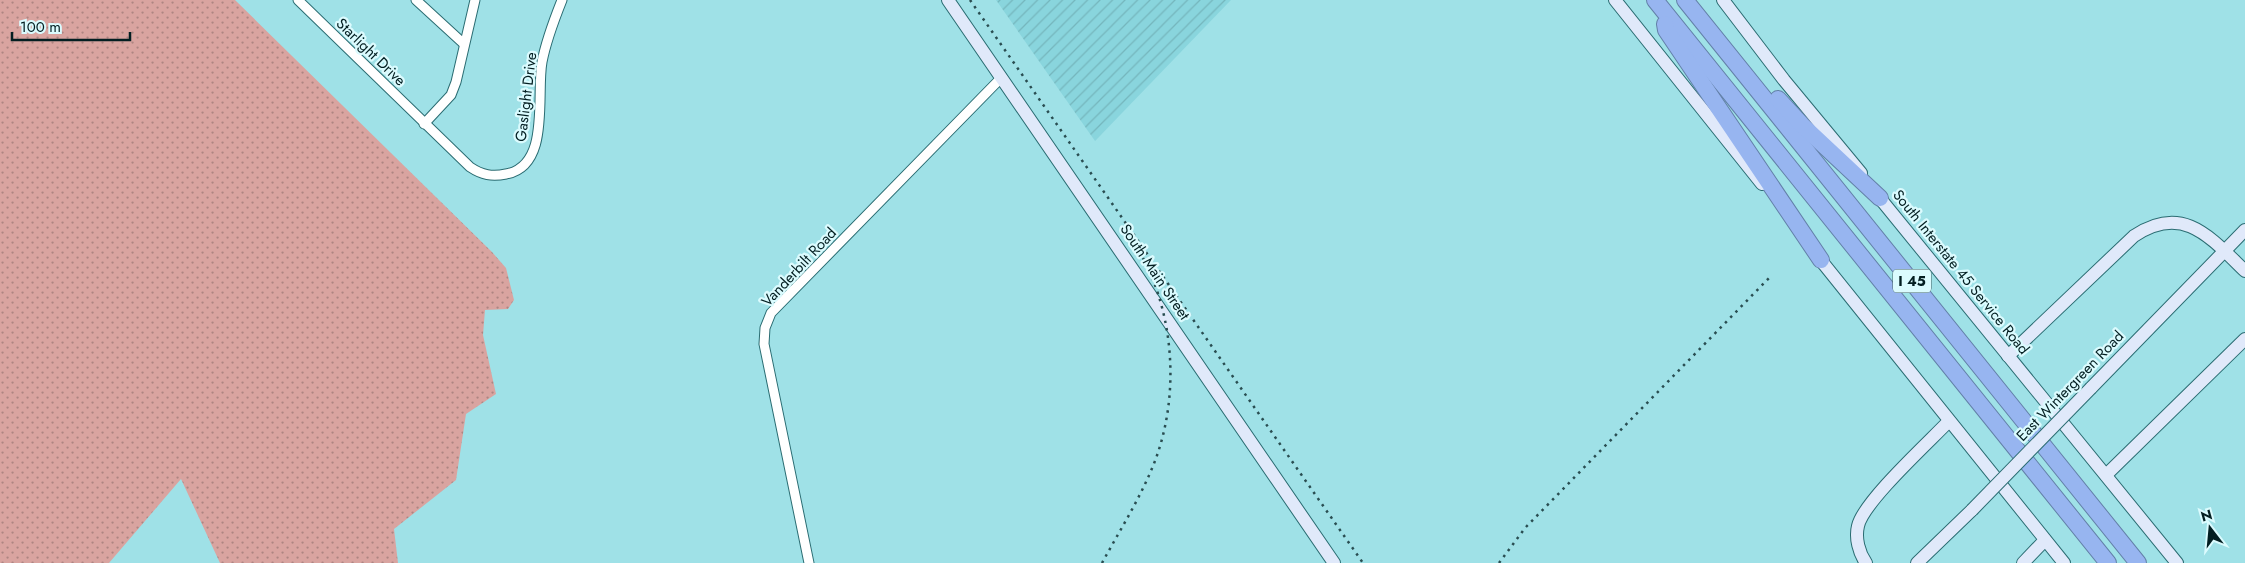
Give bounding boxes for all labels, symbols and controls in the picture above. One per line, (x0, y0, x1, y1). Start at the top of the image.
scale bar (12, 10, 130, 42)
street label: Starlight Drive (331, 13, 411, 91)
text: 100 m (20, 16, 61, 38)
street label: Gaslight Drive (510, 51, 542, 143)
street label: South Interstate 45 Service Road (1887, 185, 2035, 359)
street label: South Main Street (1115, 220, 1196, 325)
street label: Vanderbilt Road (756, 222, 842, 312)
road number: I 45 (1893, 270, 1931, 292)
street label: East Wintergreen Road (2011, 326, 2129, 446)
north arrow (2185, 503, 2235, 553)
text: N (2198, 504, 2215, 527)

